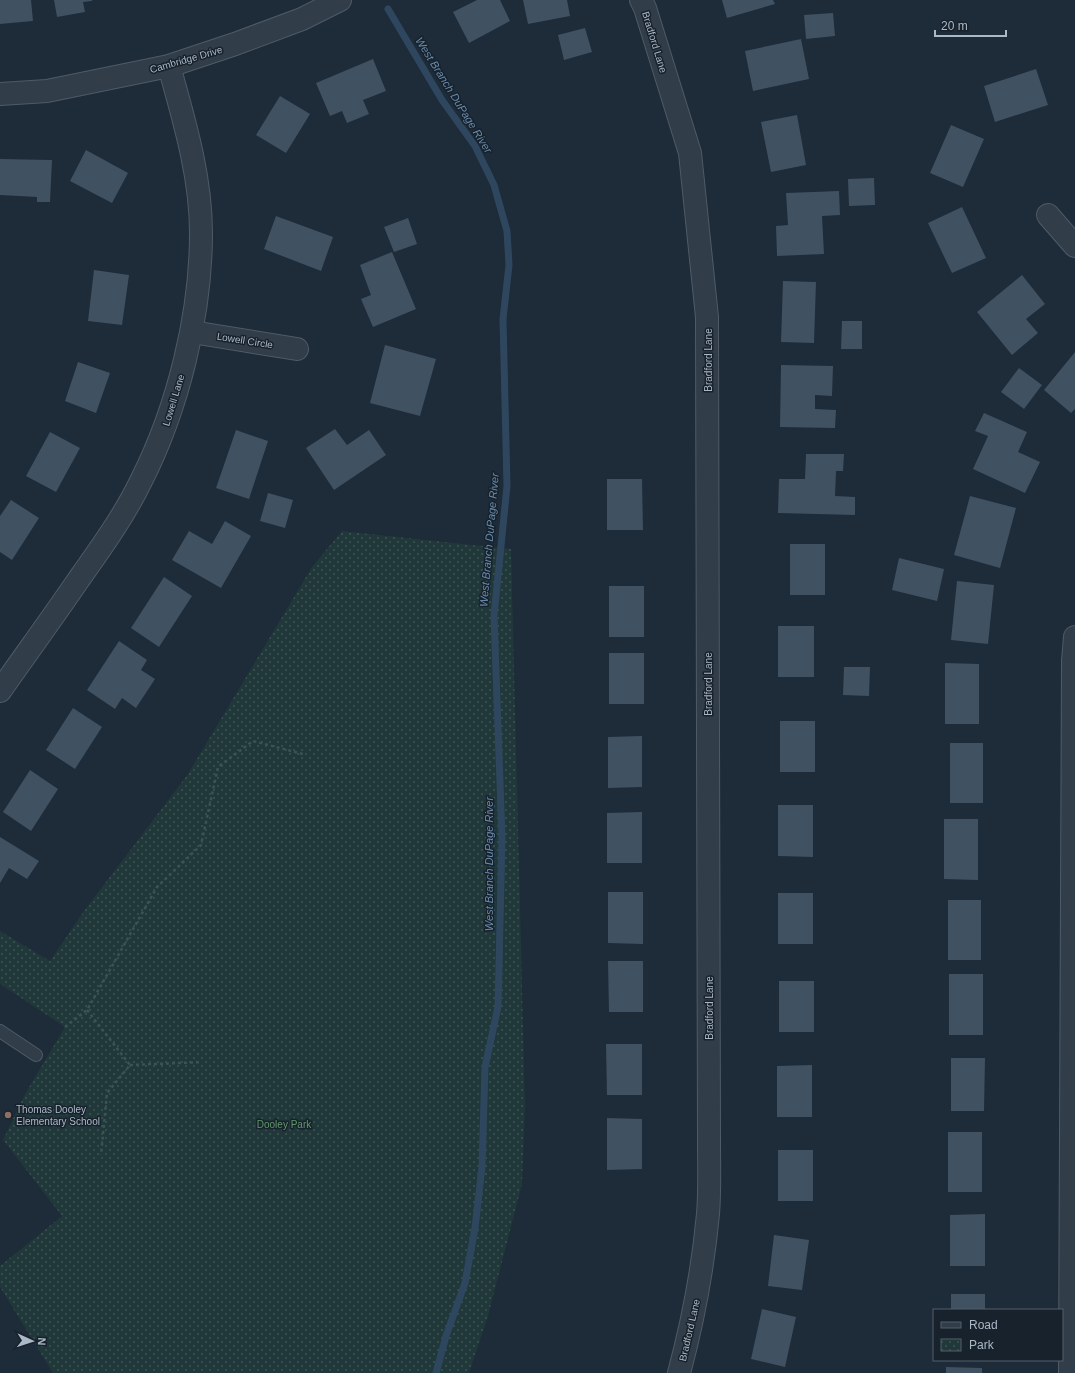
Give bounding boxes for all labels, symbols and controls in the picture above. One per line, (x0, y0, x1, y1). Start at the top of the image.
street label: Bradford Lane (640, 10, 669, 74)
scale bar (935, 12, 1006, 38)
text: 20 m (941, 19, 968, 33)
water label: West Branch DuPage River (413, 35, 495, 156)
street label: Cambridge Drive (149, 44, 224, 75)
street label: Bradford Lane (703, 328, 714, 392)
street label: Lowell Circle (216, 331, 274, 350)
street label: Lowell Lane (160, 373, 187, 427)
water label: West Branch DuPage River (477, 471, 501, 607)
street label: Bradford Lane (703, 652, 714, 716)
water label: West Branch DuPage River (483, 796, 495, 931)
street label: Bradford Lane (704, 976, 715, 1040)
place label: Thomas Dooley Elementary School (16, 1104, 100, 1127)
marker: Thomas Dooley Elementary School (3, 1110, 13, 1120)
park label: Dooley Park (257, 1119, 312, 1130)
street label: Bradford Lane (677, 1298, 702, 1362)
legend (933, 1309, 1063, 1361)
text: Road (969, 1318, 998, 1332)
north arrow (12, 1321, 52, 1361)
text: N (36, 1337, 48, 1346)
text: Park (969, 1338, 995, 1352)

